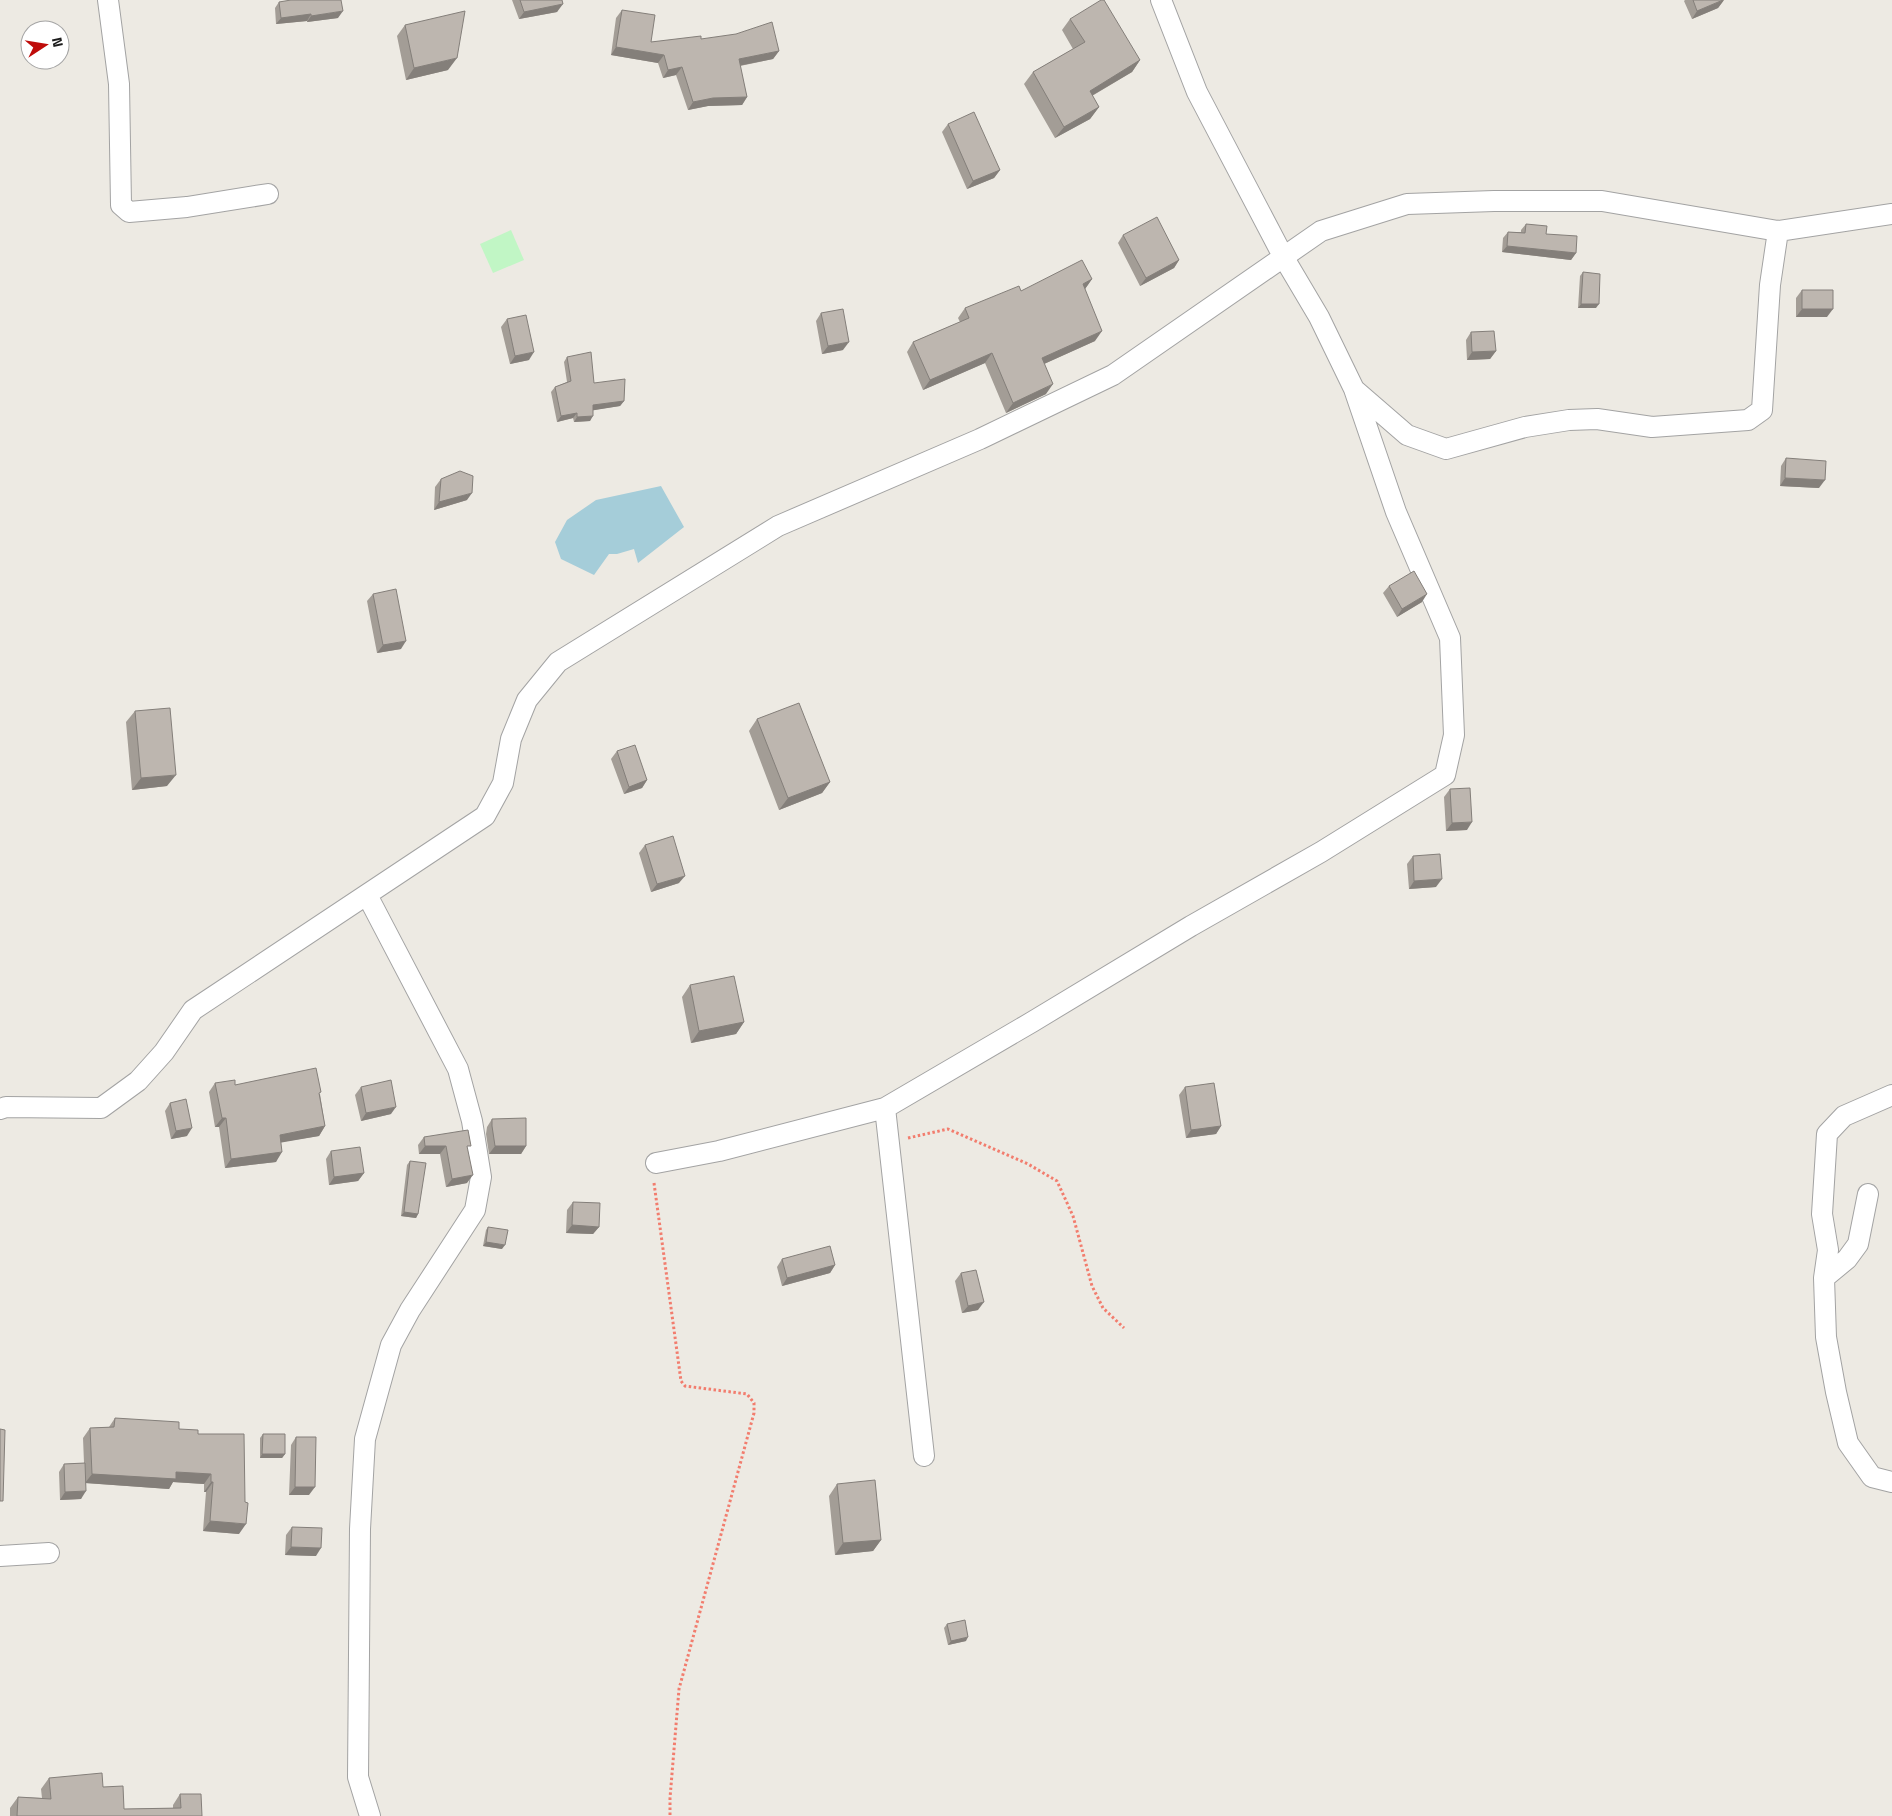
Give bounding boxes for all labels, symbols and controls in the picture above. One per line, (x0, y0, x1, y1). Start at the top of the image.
north arrow (20, 20, 70, 70)
text: N (47, 35, 69, 49)

